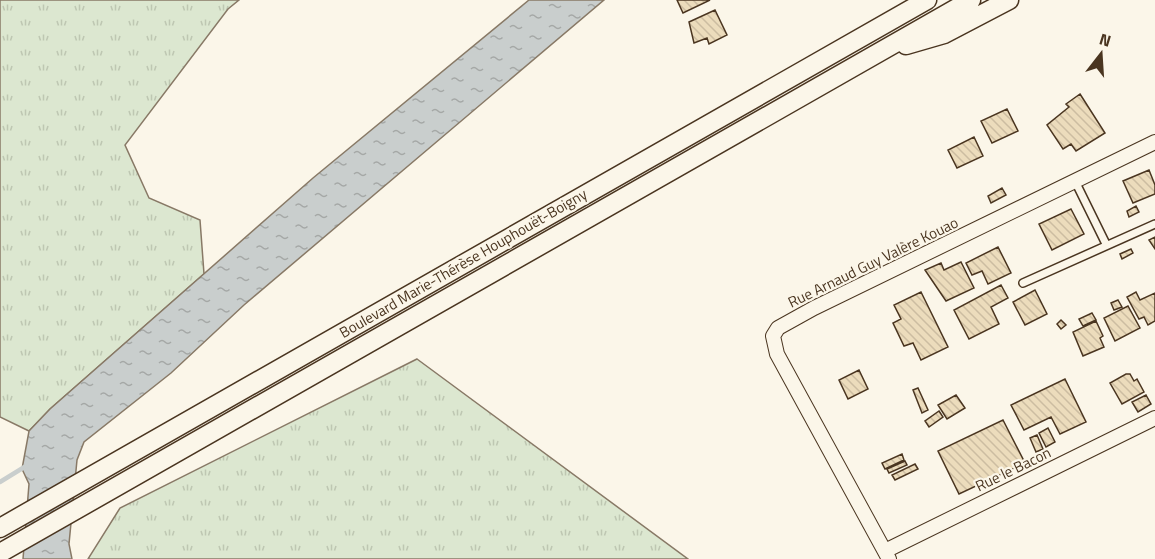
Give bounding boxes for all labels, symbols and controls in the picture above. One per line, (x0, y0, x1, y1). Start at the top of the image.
north arrow (1071, 24, 1131, 84)
text: N (1097, 27, 1114, 53)
street label: Boulevard Marie-Thérèse Houphouët-Boigny (335, 182, 591, 344)
street label: Rue Arnaud Guy Valère Kouao (784, 211, 962, 313)
street label: Rue le Bacon (971, 441, 1055, 497)

